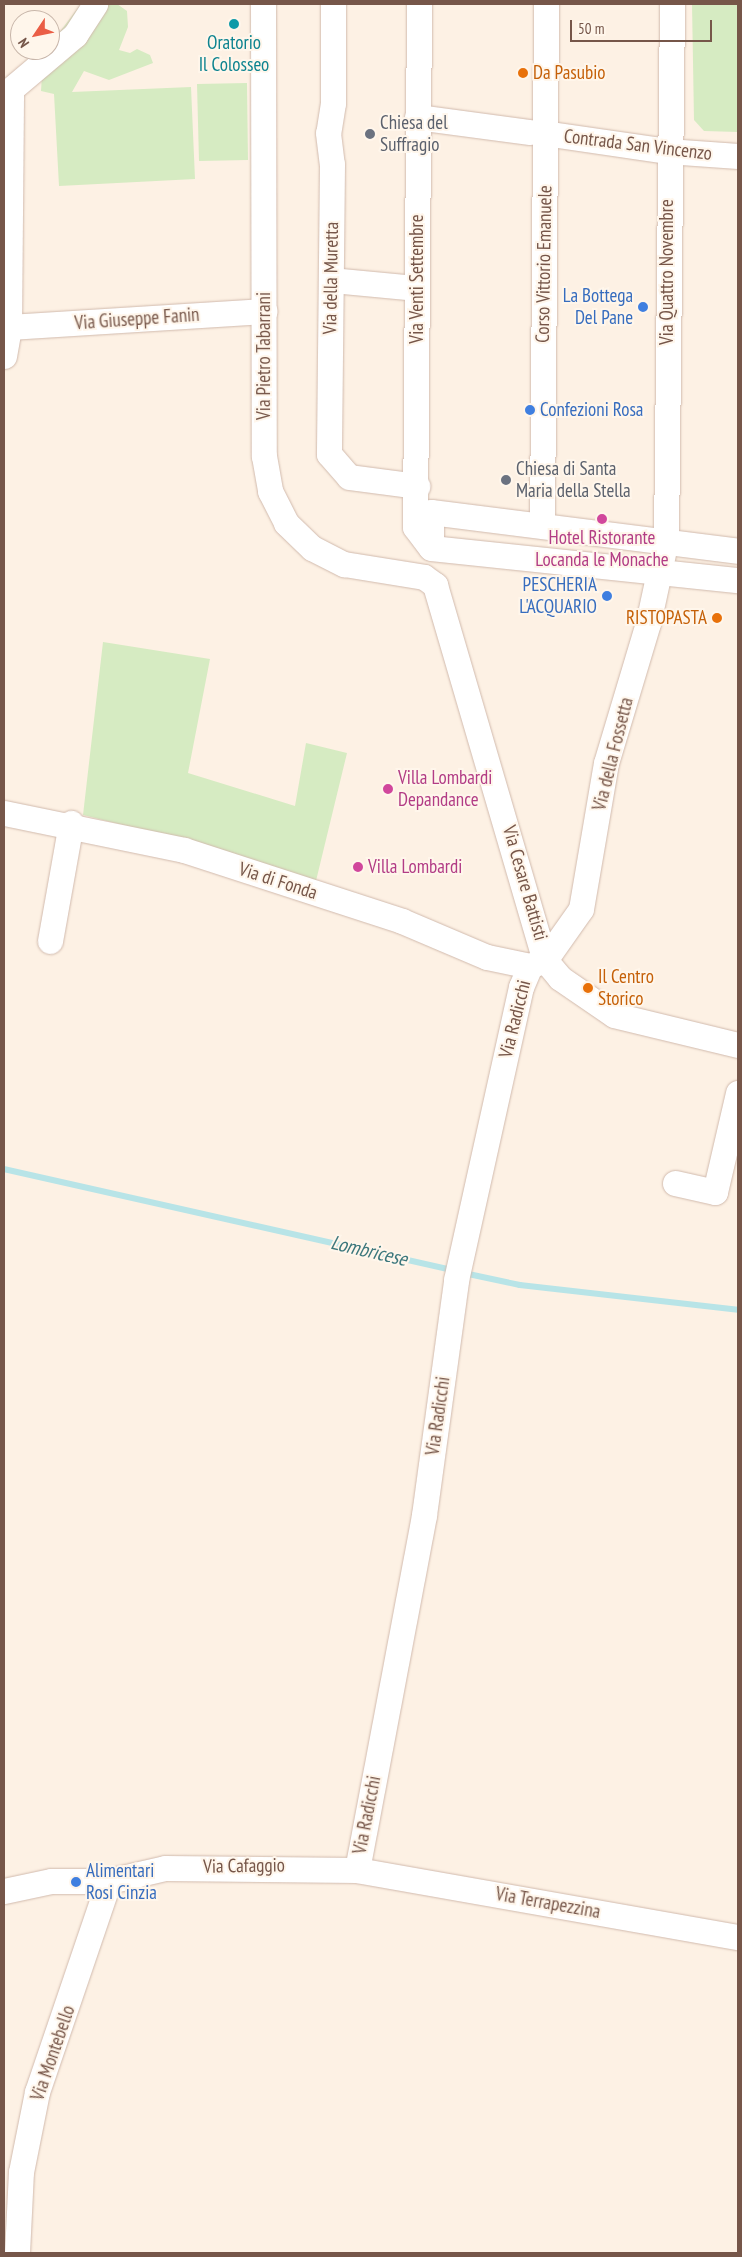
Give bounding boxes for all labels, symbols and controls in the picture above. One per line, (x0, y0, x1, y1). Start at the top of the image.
north arrow (10, 10, 60, 60)
scale bar (572, 10, 714, 42)
marker: Oratorio Il Colosseo (228, 18, 240, 30)
text: 50 m (578, 19, 604, 38)
place label: Oratorio Il Colosseo (199, 32, 269, 76)
text: N (14, 35, 33, 51)
place label: Da Pasubio (533, 62, 606, 84)
marker: Da Pasubio (517, 67, 529, 79)
place label: Chiesa del Suffragio (380, 112, 448, 156)
street label: Contrada San Vincenzo (562, 125, 714, 165)
marker: Chiesa del Suffragio (364, 128, 376, 140)
street label: Corso Vittorio Emanuele (531, 185, 557, 343)
street label: Via Quattro Novembre (656, 199, 678, 345)
street label: Via Venti Settembre (406, 214, 428, 344)
street label: Via della Muretta (319, 222, 343, 334)
place label: La Bottega Del Pane (563, 285, 633, 329)
street label: Via Pietro Tabarrani (253, 292, 275, 420)
marker: La Bottega Del Pane (637, 301, 649, 313)
street label: Via Giuseppe Fanin (74, 303, 200, 335)
place label: Confezioni Rosa (540, 399, 643, 421)
marker: Confezioni Rosa (524, 404, 536, 416)
place label: Chiesa di Santa Maria della Stella (516, 458, 631, 502)
marker: Chiesa di Santa Maria della Stella (500, 474, 512, 486)
marker: Hotel Ristorante Locanda le Monache (596, 513, 608, 525)
place label: Hotel Ristorante Locanda le Monache (535, 527, 669, 571)
place label: PESCHERIA L'ACQUARIO (519, 574, 597, 618)
marker: PESCHERIA L'ACQUARIO (601, 590, 613, 602)
place label: RISTOPASTA (626, 607, 707, 629)
marker: RISTOPASTA (711, 612, 723, 624)
street label: Via della Fossetta (588, 695, 638, 813)
place label: Villa Lombardi Depandance (398, 767, 492, 811)
marker: Villa Lombardi Depandance (382, 783, 394, 795)
street label: Via Cesare Battisti (498, 823, 552, 943)
place label: Villa Lombardi (368, 856, 462, 878)
street label: Via di Fonda (236, 858, 320, 904)
marker: Villa Lombardi (352, 861, 364, 873)
place label: Il Centro Storico (598, 966, 654, 1010)
street label: Via Radicchi (494, 978, 536, 1060)
marker: Il Centro Storico (582, 982, 594, 994)
water label: Lombricese (328, 1231, 410, 1271)
street label: Via Radicchi (421, 1375, 455, 1457)
street label: Via Radicchi (348, 1774, 386, 1856)
street label: Via Cafaggio (203, 1854, 285, 1878)
place label: Alimentari Rosi Cinzia (86, 1860, 157, 1904)
marker: Alimentari Rosi Cinzia (70, 1876, 82, 1888)
street label: Via Terrapezzina (494, 1883, 602, 1923)
street label: Via Montebello (26, 2002, 80, 2104)

